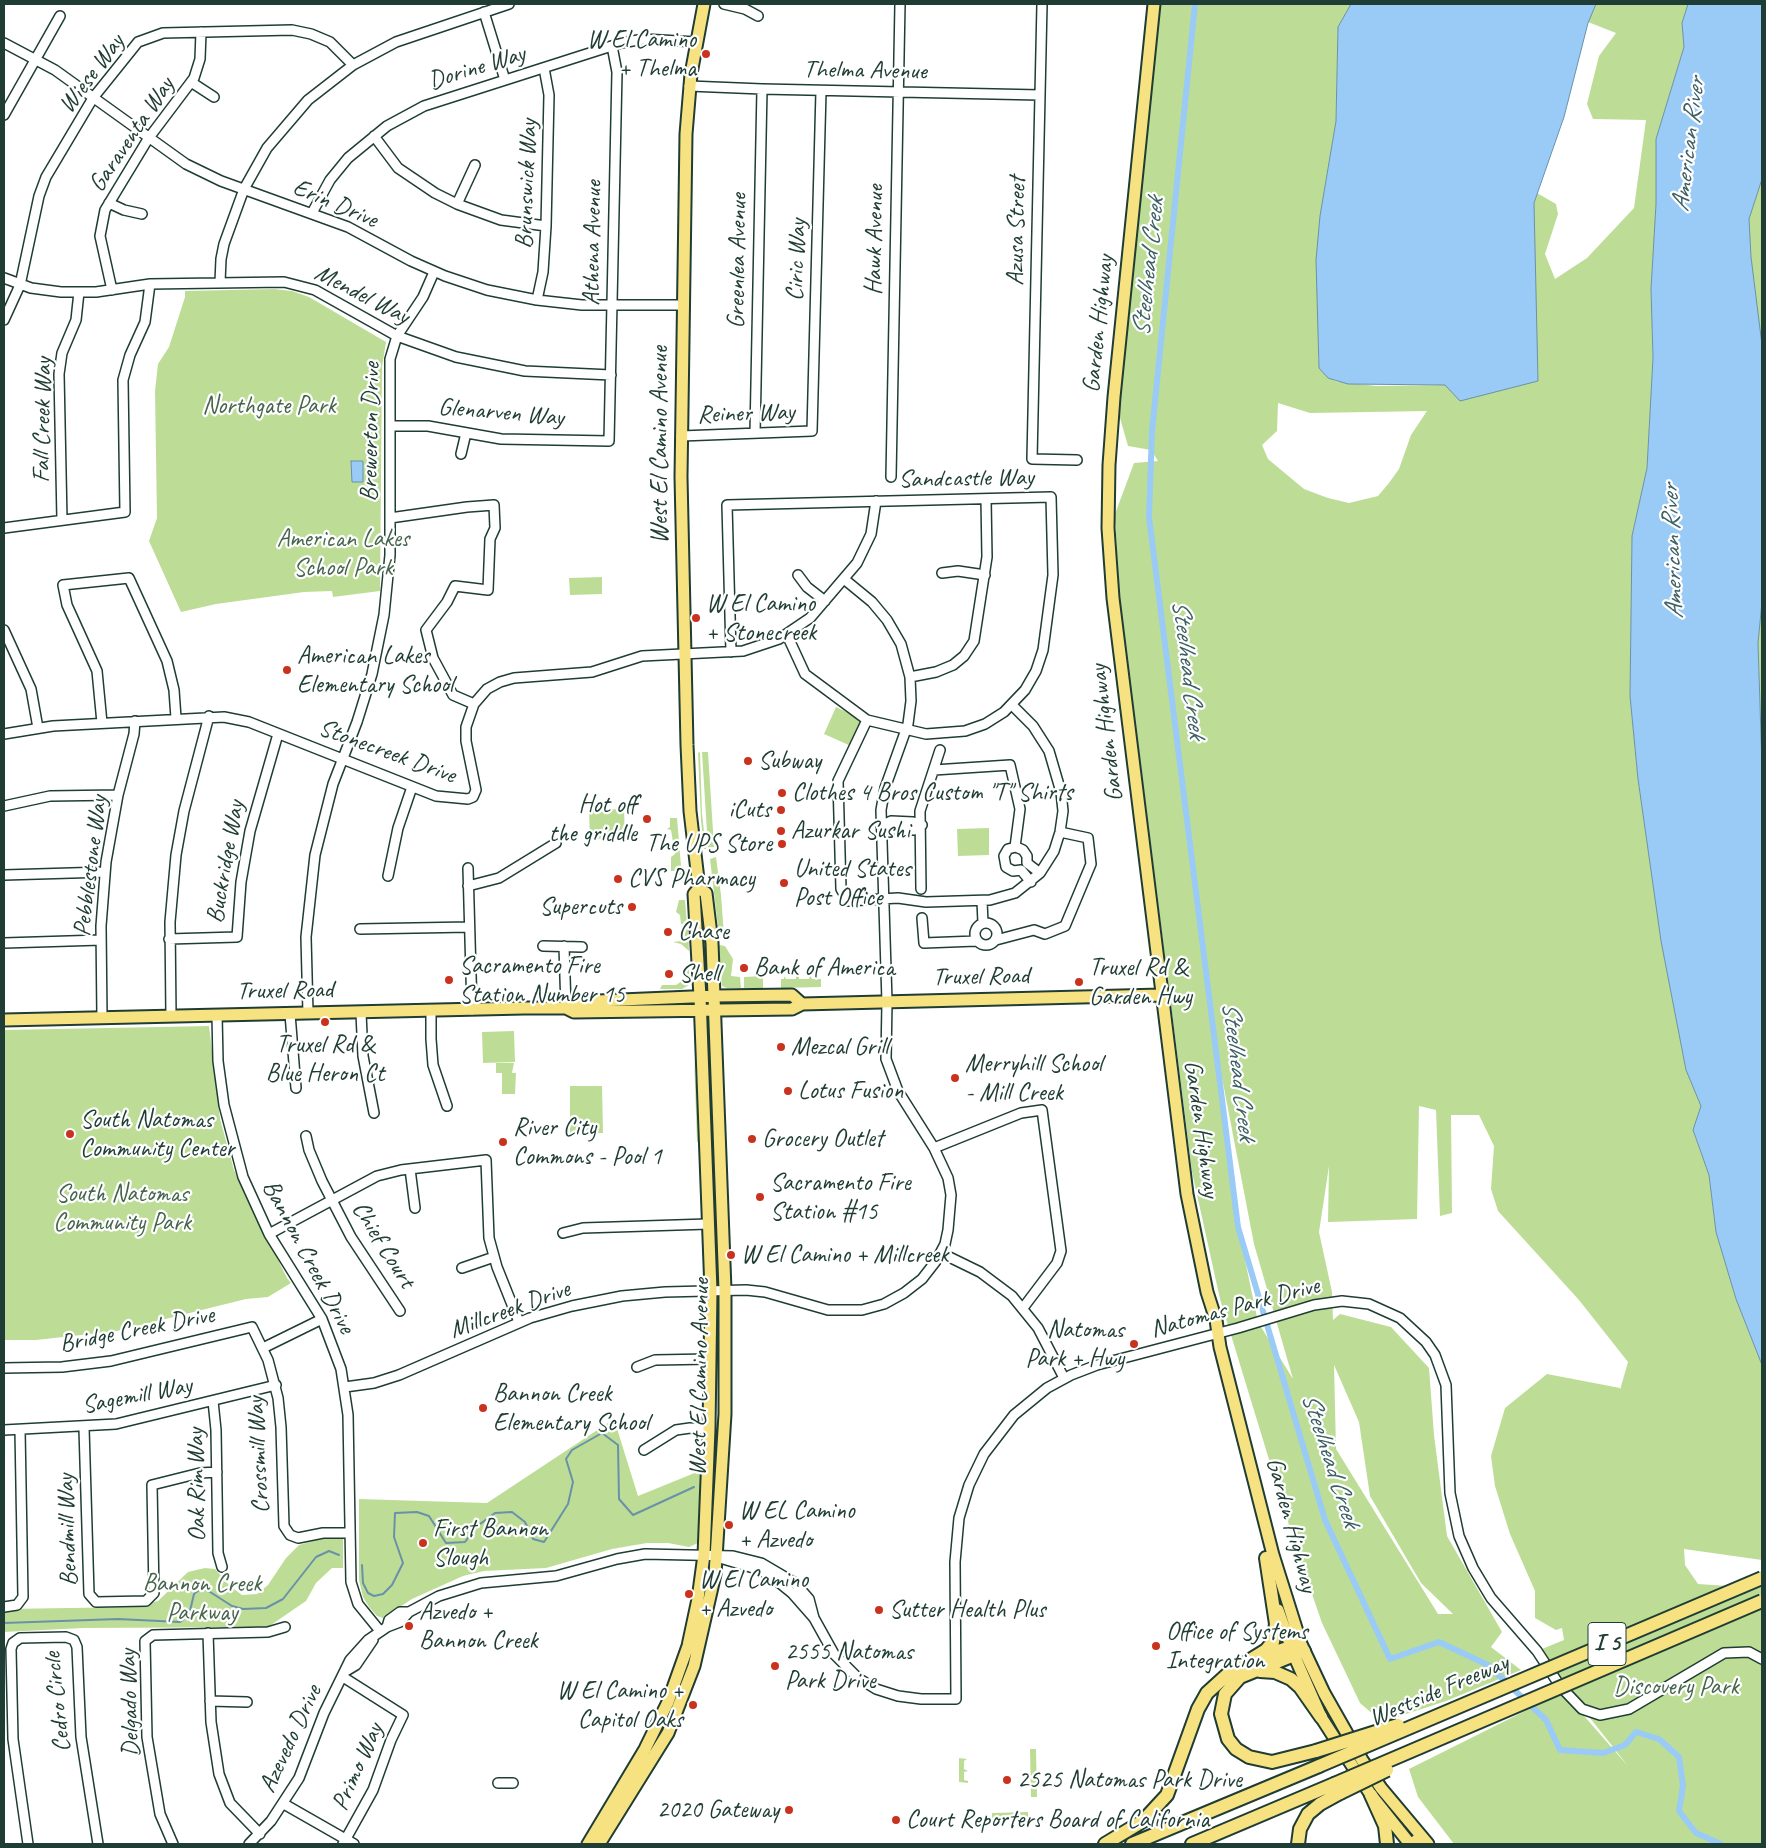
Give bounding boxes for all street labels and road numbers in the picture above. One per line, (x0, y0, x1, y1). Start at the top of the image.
street label: Wiese Way (53, 29, 131, 119)
street label: Dorine Way (425, 39, 529, 97)
street label: Thelma Avenue (803, 55, 927, 87)
street label: Garaventa Way (83, 72, 181, 198)
street label: Brunswick Way (510, 119, 544, 249)
street label: Erin Drive (288, 173, 382, 235)
street label: Azusa Street (1001, 176, 1033, 286)
street label: Athena Avenue (577, 180, 609, 306)
street label: Hawk Avenue (859, 185, 891, 295)
street label: Greenlea Avenue (722, 193, 754, 329)
street label: Ciric Way (781, 219, 813, 301)
street label: Garden Highway (1077, 254, 1121, 394)
street label: Mendel Way (310, 258, 414, 332)
street label: West El Camino Avenue (645, 346, 675, 544)
street label: Fall Creek Way (27, 357, 59, 483)
street label: Brewerton Drive (355, 362, 387, 502)
street label: Glenarven Way (437, 393, 565, 433)
street label: Reiner Way (697, 397, 795, 431)
street label: Sandcastle Way (898, 463, 1034, 495)
street label: Garden Highway (1084, 663, 1130, 803)
street label: Stonecreek Drive (314, 713, 460, 791)
street label: Pebblestone Way (68, 794, 114, 938)
street label: Buckridge Way (200, 798, 252, 926)
street label: Truxel Road (932, 961, 1030, 993)
street label: Truxel Road (236, 975, 334, 1007)
street label: Garden Highway (1177, 1059, 1225, 1199)
street label: Bannon Creek Drive (255, 1175, 361, 1339)
street label: Chief Court (345, 1196, 421, 1294)
street label: Natomas Park Drive (1147, 1271, 1323, 1345)
street label: Millcreek Drive (446, 1274, 574, 1346)
street label: West El Camino Avenue (683, 1278, 717, 1476)
street label: Bridge Creek Drive (57, 1300, 217, 1360)
street label: Sagemill Way (80, 1371, 194, 1421)
street label: Crossmill Way (241, 1396, 277, 1514)
street label: Oak Rim Way (181, 1428, 213, 1542)
street label: Garden Highway (1259, 1454, 1323, 1596)
street label: Bendmill Way (51, 1473, 85, 1587)
road number: I 5 (1588, 1622, 1626, 1666)
street label: Westside Freeway (1365, 1648, 1513, 1734)
street label: Delgado Way (113, 1649, 147, 1757)
street label: Cedro Circle (38, 1651, 78, 1753)
street label: Azevedo Drive (253, 1681, 329, 1797)
street label: Primo Way (325, 1719, 391, 1815)

